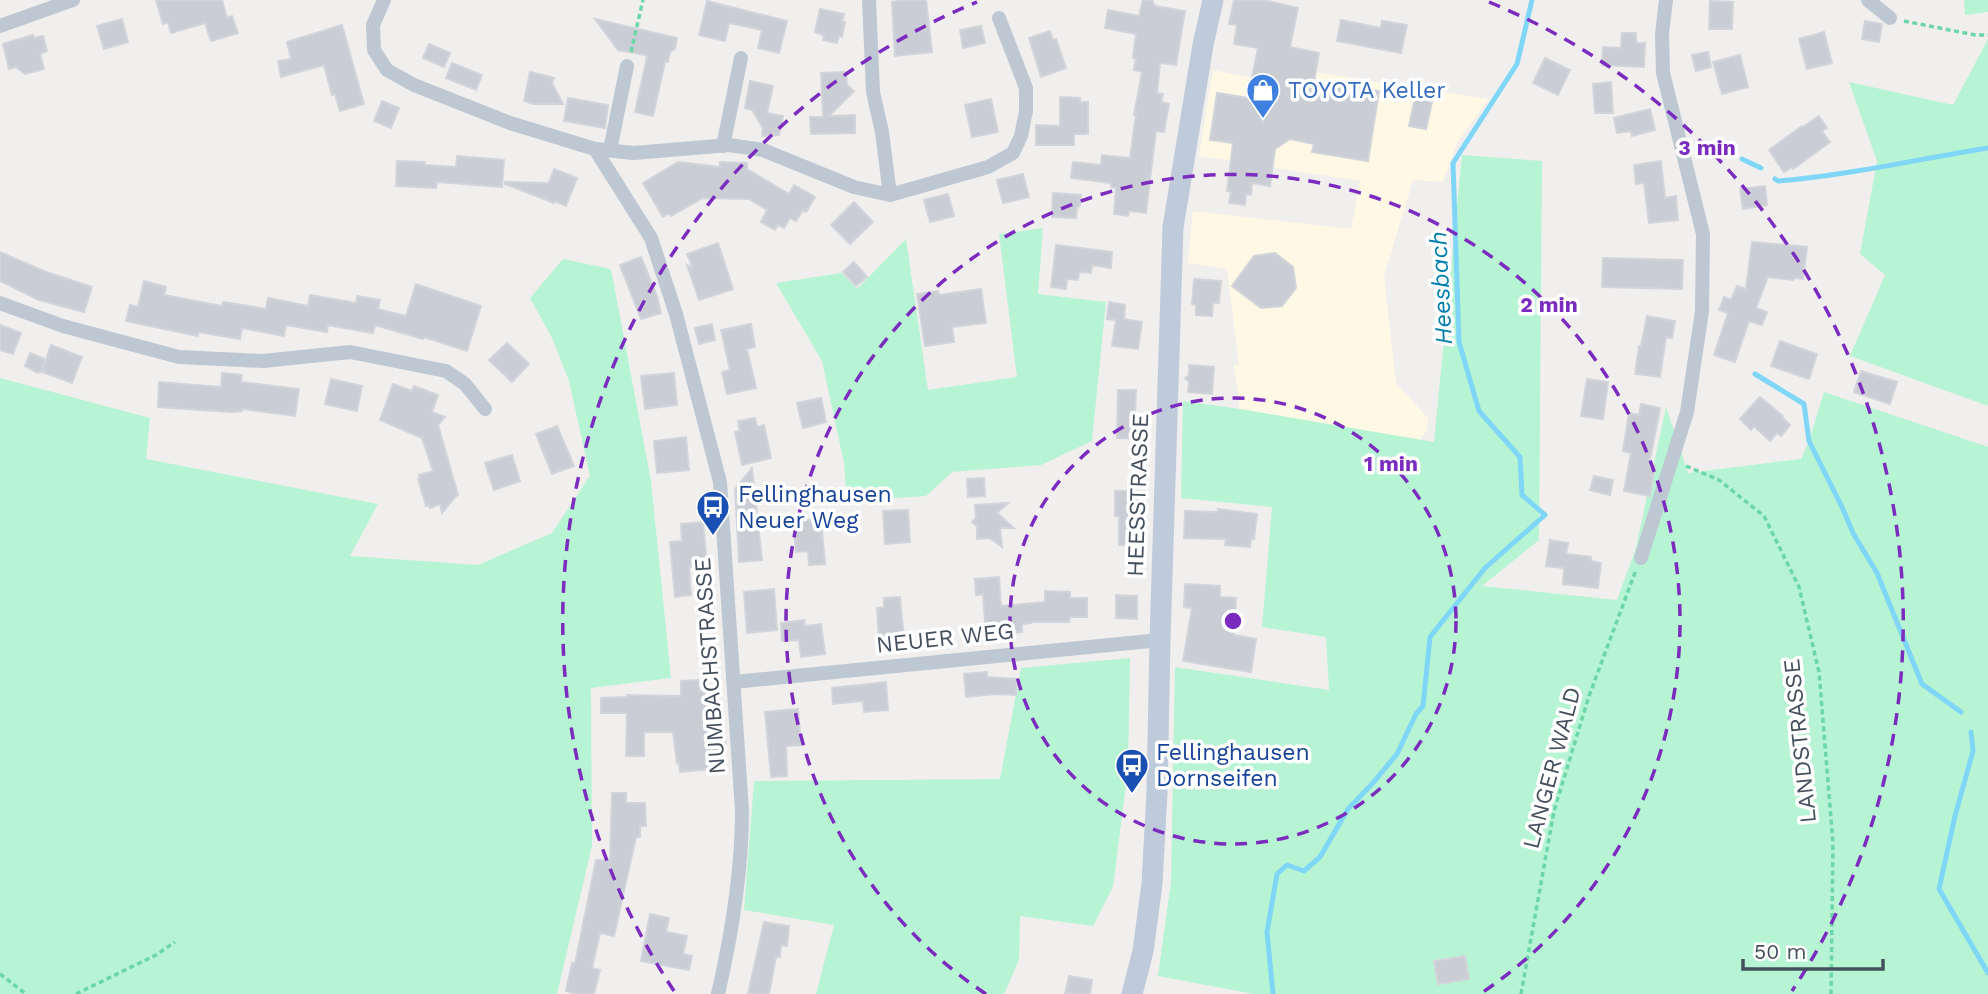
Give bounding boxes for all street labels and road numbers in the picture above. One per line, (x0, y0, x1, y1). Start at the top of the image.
street label: HEESSTRASSE (1122, 413, 1154, 577)
street label: NUMBACHSTRASSE (689, 557, 731, 775)
street label: NEUER WEG (875, 617, 1015, 659)
street label: LANDSTRASSE (1778, 658, 1822, 824)
street label: LANGER WALD (1517, 684, 1587, 852)

